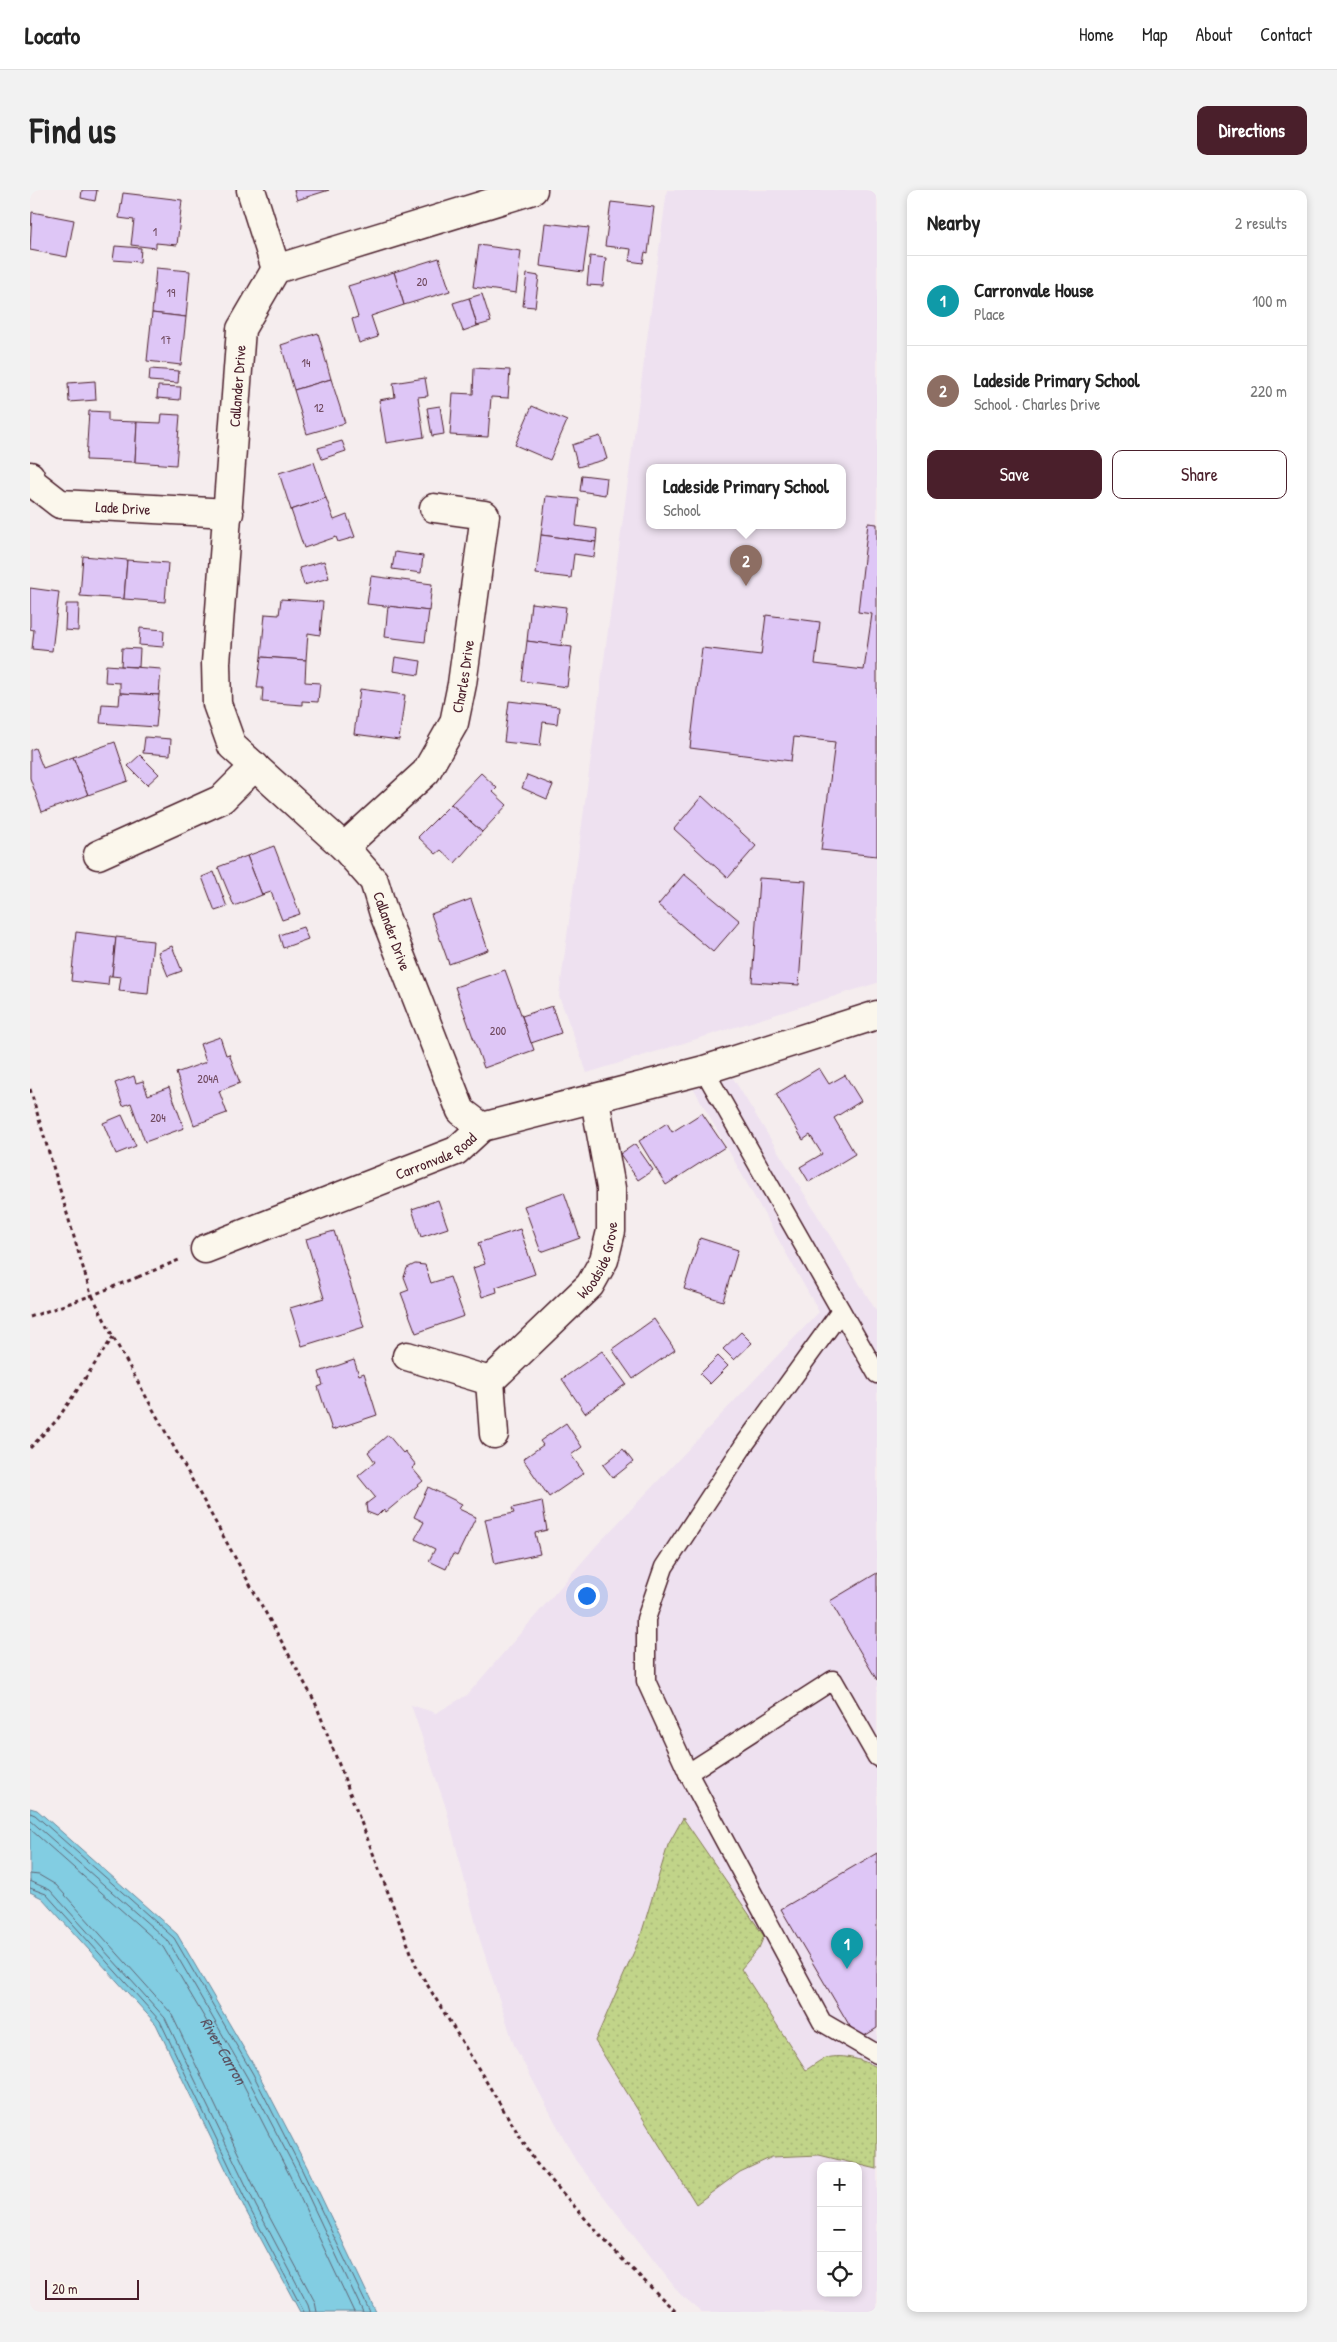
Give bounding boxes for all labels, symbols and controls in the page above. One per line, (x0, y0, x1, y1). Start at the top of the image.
text: Locato (25, 19, 80, 51)
text: Home (1079, 22, 1114, 47)
text: Map (1142, 22, 1167, 47)
text: About (1195, 22, 1232, 47)
text: Contact (1260, 22, 1312, 47)
button: Directions (1197, 106, 1307, 155)
text: Find us (30, 107, 116, 154)
text: Nearby (927, 208, 980, 237)
text: 2 results (1235, 212, 1287, 234)
house number: 1 (153, 223, 157, 240)
house number: 20 (417, 273, 428, 290)
text: Carronvale House (974, 277, 1094, 303)
house number: 19 (167, 284, 176, 301)
text: 1 (940, 290, 946, 312)
text: 100 m (1252, 290, 1287, 312)
text: Place (974, 303, 1005, 325)
house number: 17 (161, 331, 171, 348)
street label: Callander Drive (223, 344, 250, 428)
house number: 14 (302, 354, 311, 371)
text: Ladeside Primary School (974, 367, 1140, 393)
text: 2 (939, 380, 947, 402)
text: 220 m (1250, 380, 1287, 402)
text: School · Charles Drive (974, 393, 1100, 415)
house number: 12 (314, 399, 324, 416)
button: Save (927, 450, 1102, 499)
button: Share (1112, 450, 1287, 499)
popup (646, 464, 846, 529)
text: Ladeside Primary School (663, 473, 829, 499)
street label: Lade Drive (95, 495, 151, 519)
text: School (663, 499, 701, 521)
pin: 2 (730, 545, 762, 586)
street label: Charles Drive (446, 638, 478, 715)
street label: Callander Drive (368, 889, 416, 973)
house number: 200 (490, 1022, 506, 1039)
house number: 204A (197, 1070, 219, 1087)
house number: 204 (150, 1109, 166, 1126)
street label: Carronvale Road (392, 1127, 481, 1184)
street label: Woodside Grove (572, 1222, 622, 1303)
your location (574, 1583, 600, 1609)
pin: 1 (831, 1928, 863, 1969)
water label: River Carron (195, 2013, 253, 2090)
map controls (817, 2162, 862, 2297)
button: + (817, 2162, 862, 2207)
button: − (817, 2207, 862, 2252)
button: locate (817, 2252, 862, 2297)
scale bar (45, 2277, 139, 2300)
text: 20 m (52, 2279, 78, 2298)

